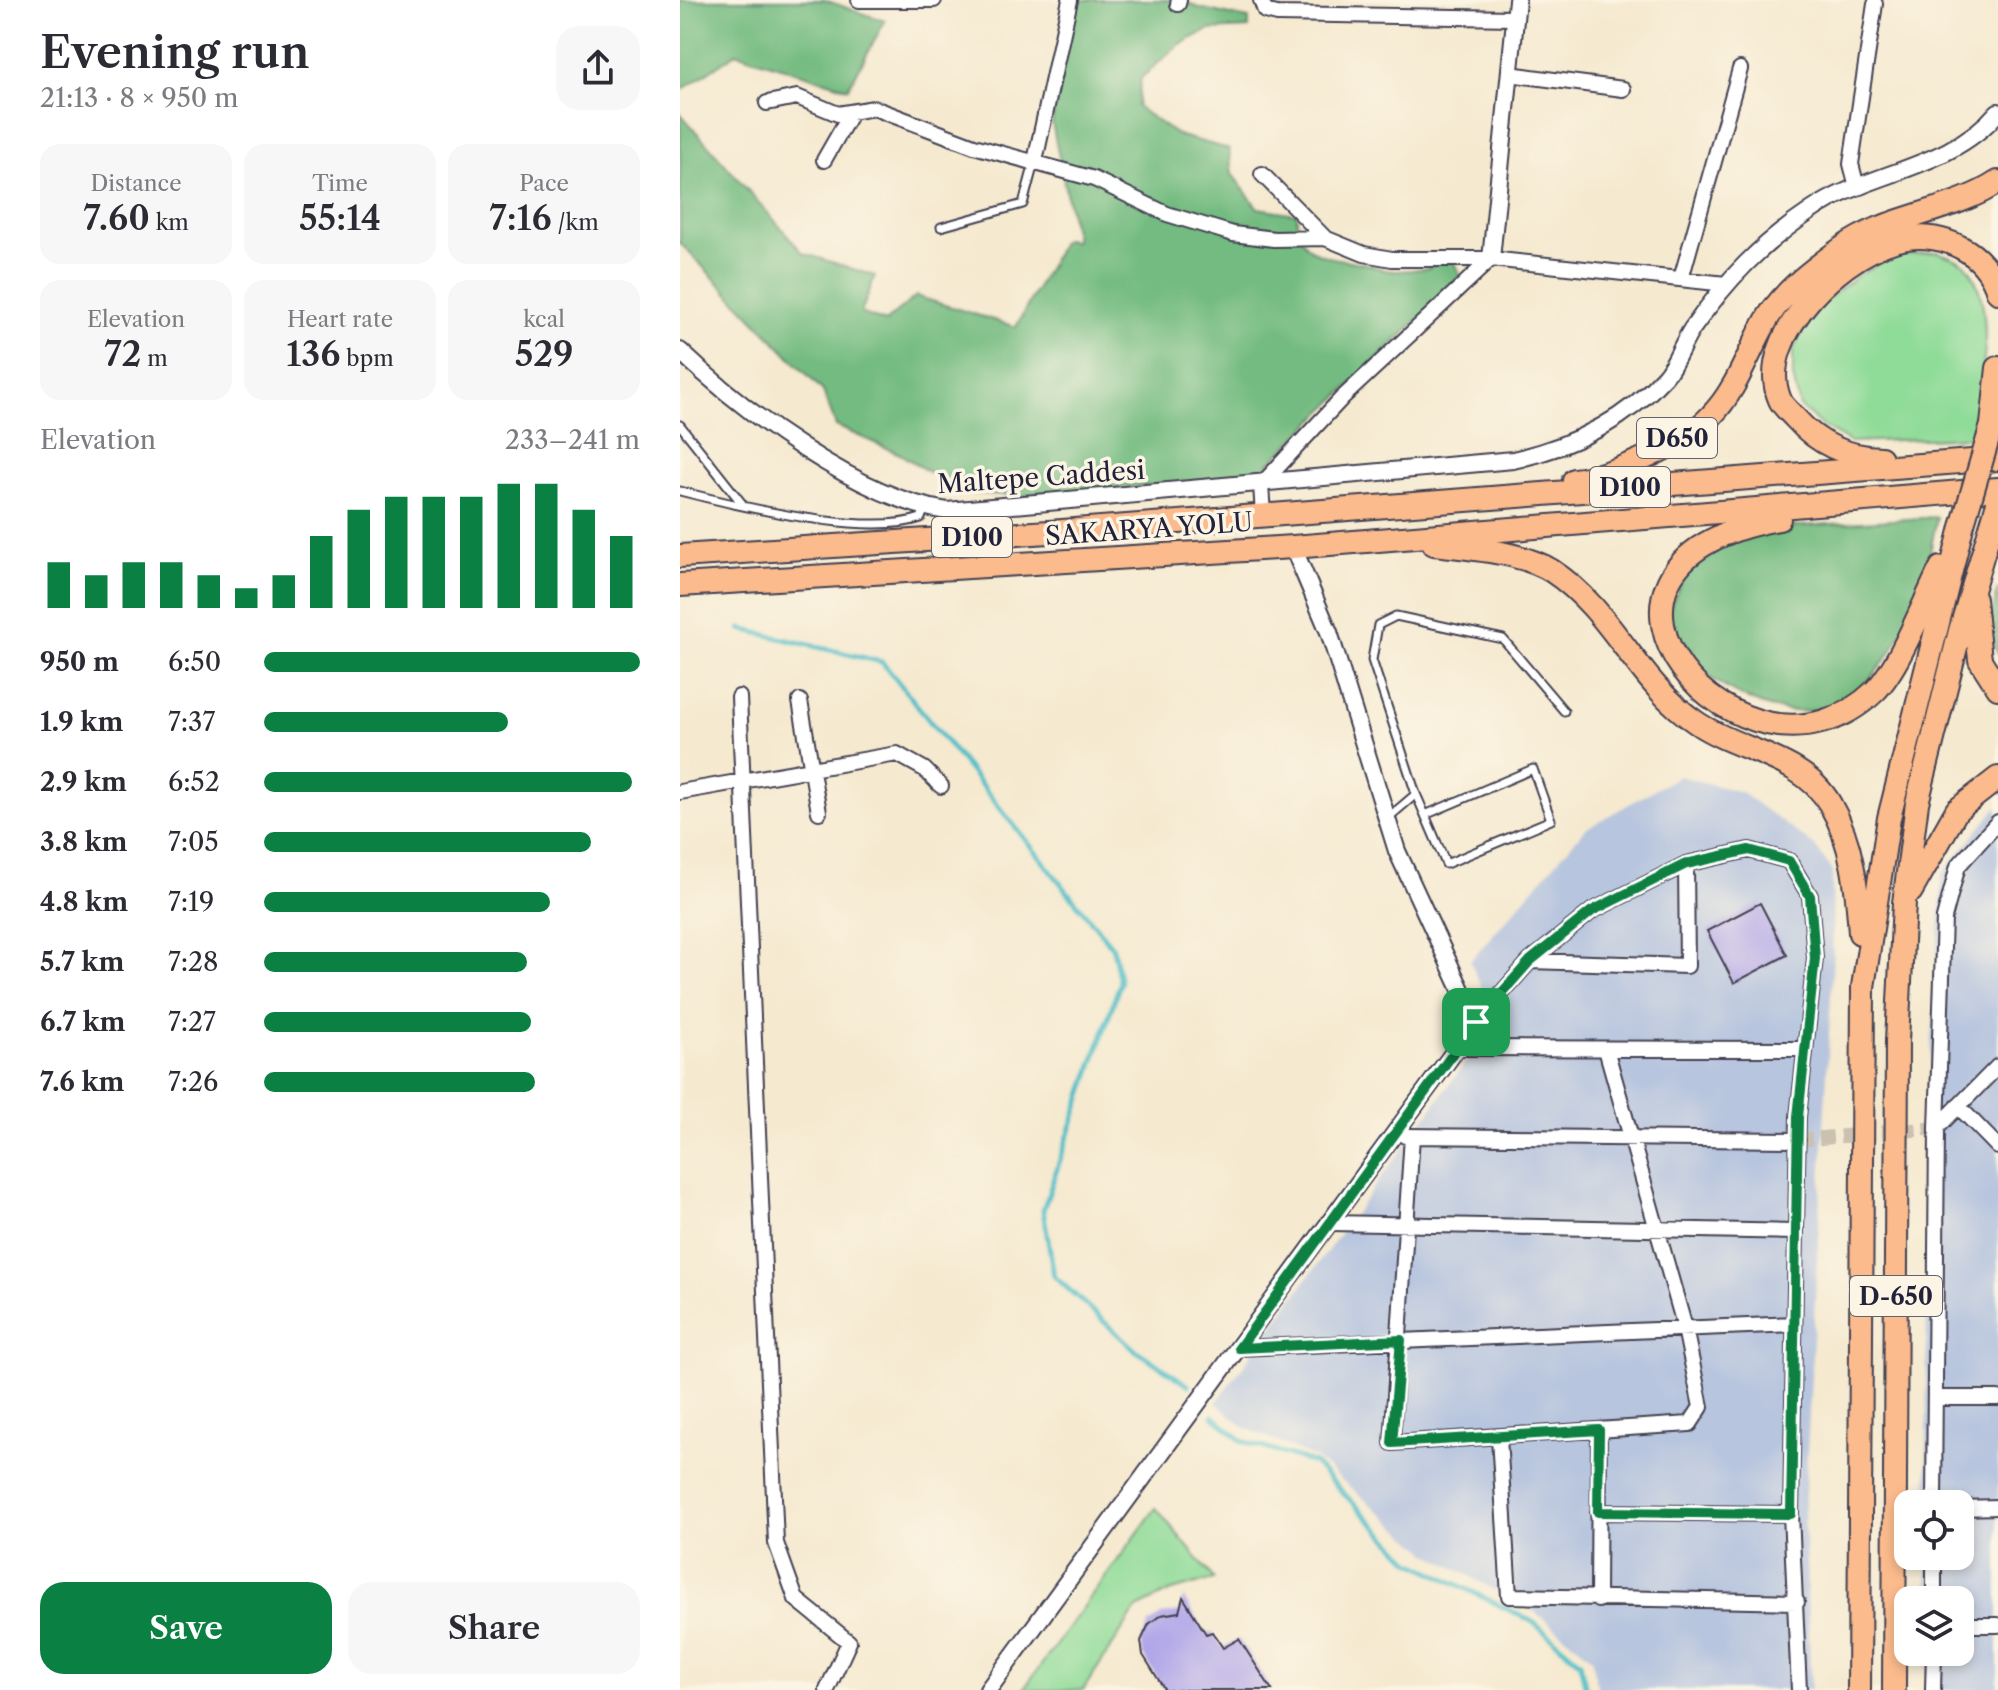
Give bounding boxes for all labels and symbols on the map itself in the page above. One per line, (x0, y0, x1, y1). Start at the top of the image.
road number: D650 (1637, 418, 1717, 458)
street label: Maltepe Caddesi (936, 454, 1146, 500)
road number: D100 (1590, 467, 1670, 507)
street label: SAKARYA YOLU (1044, 506, 1254, 552)
road number: D100 (932, 517, 1012, 557)
pin (1442, 988, 1510, 1056)
road number: D-650 (1850, 1276, 1942, 1316)

